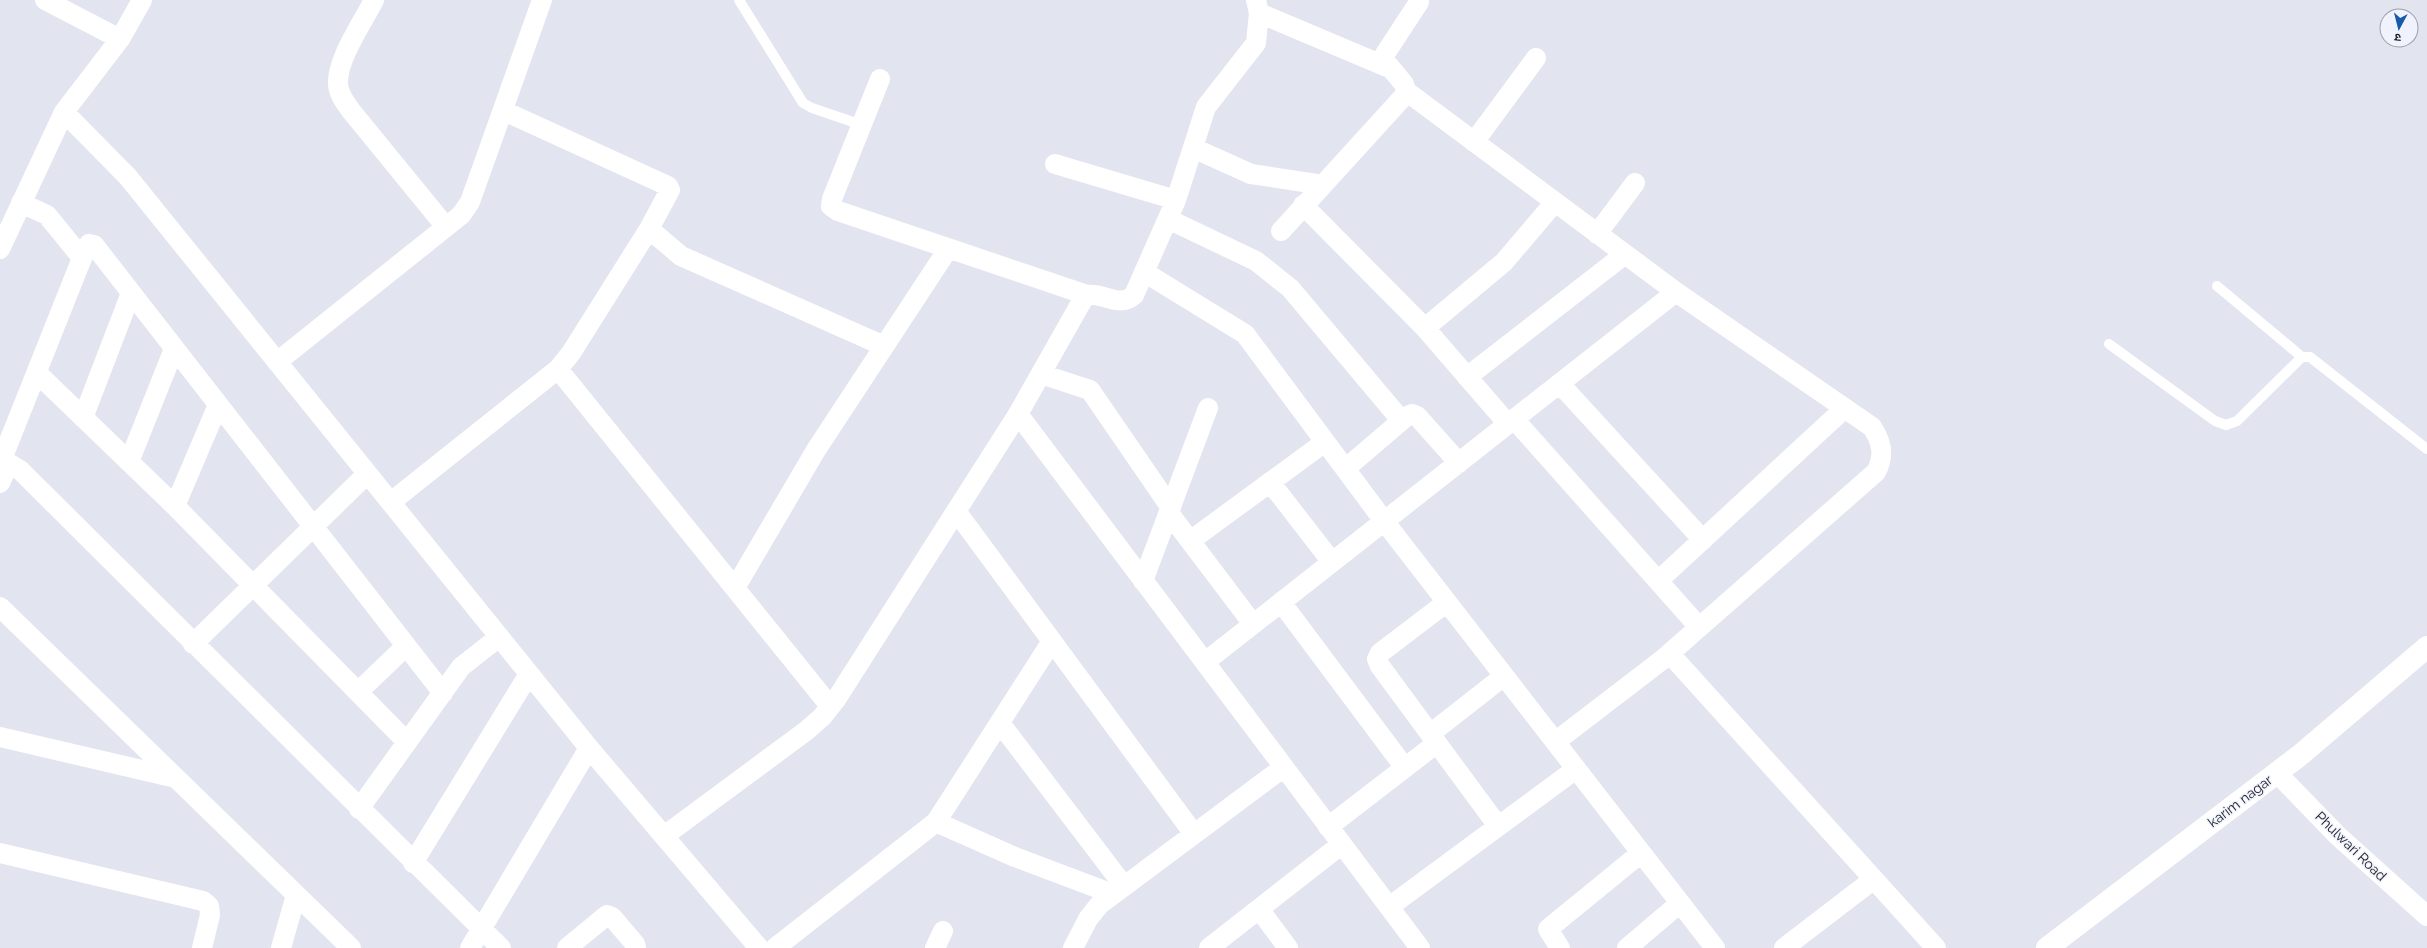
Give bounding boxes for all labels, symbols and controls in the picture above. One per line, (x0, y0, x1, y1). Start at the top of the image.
north arrow (2379, 8, 2419, 48)
text: उ (2393, 31, 2402, 44)
street label: karim nagar (2205, 772, 2275, 830)
street label: Phulwari Road (2312, 808, 2390, 884)

